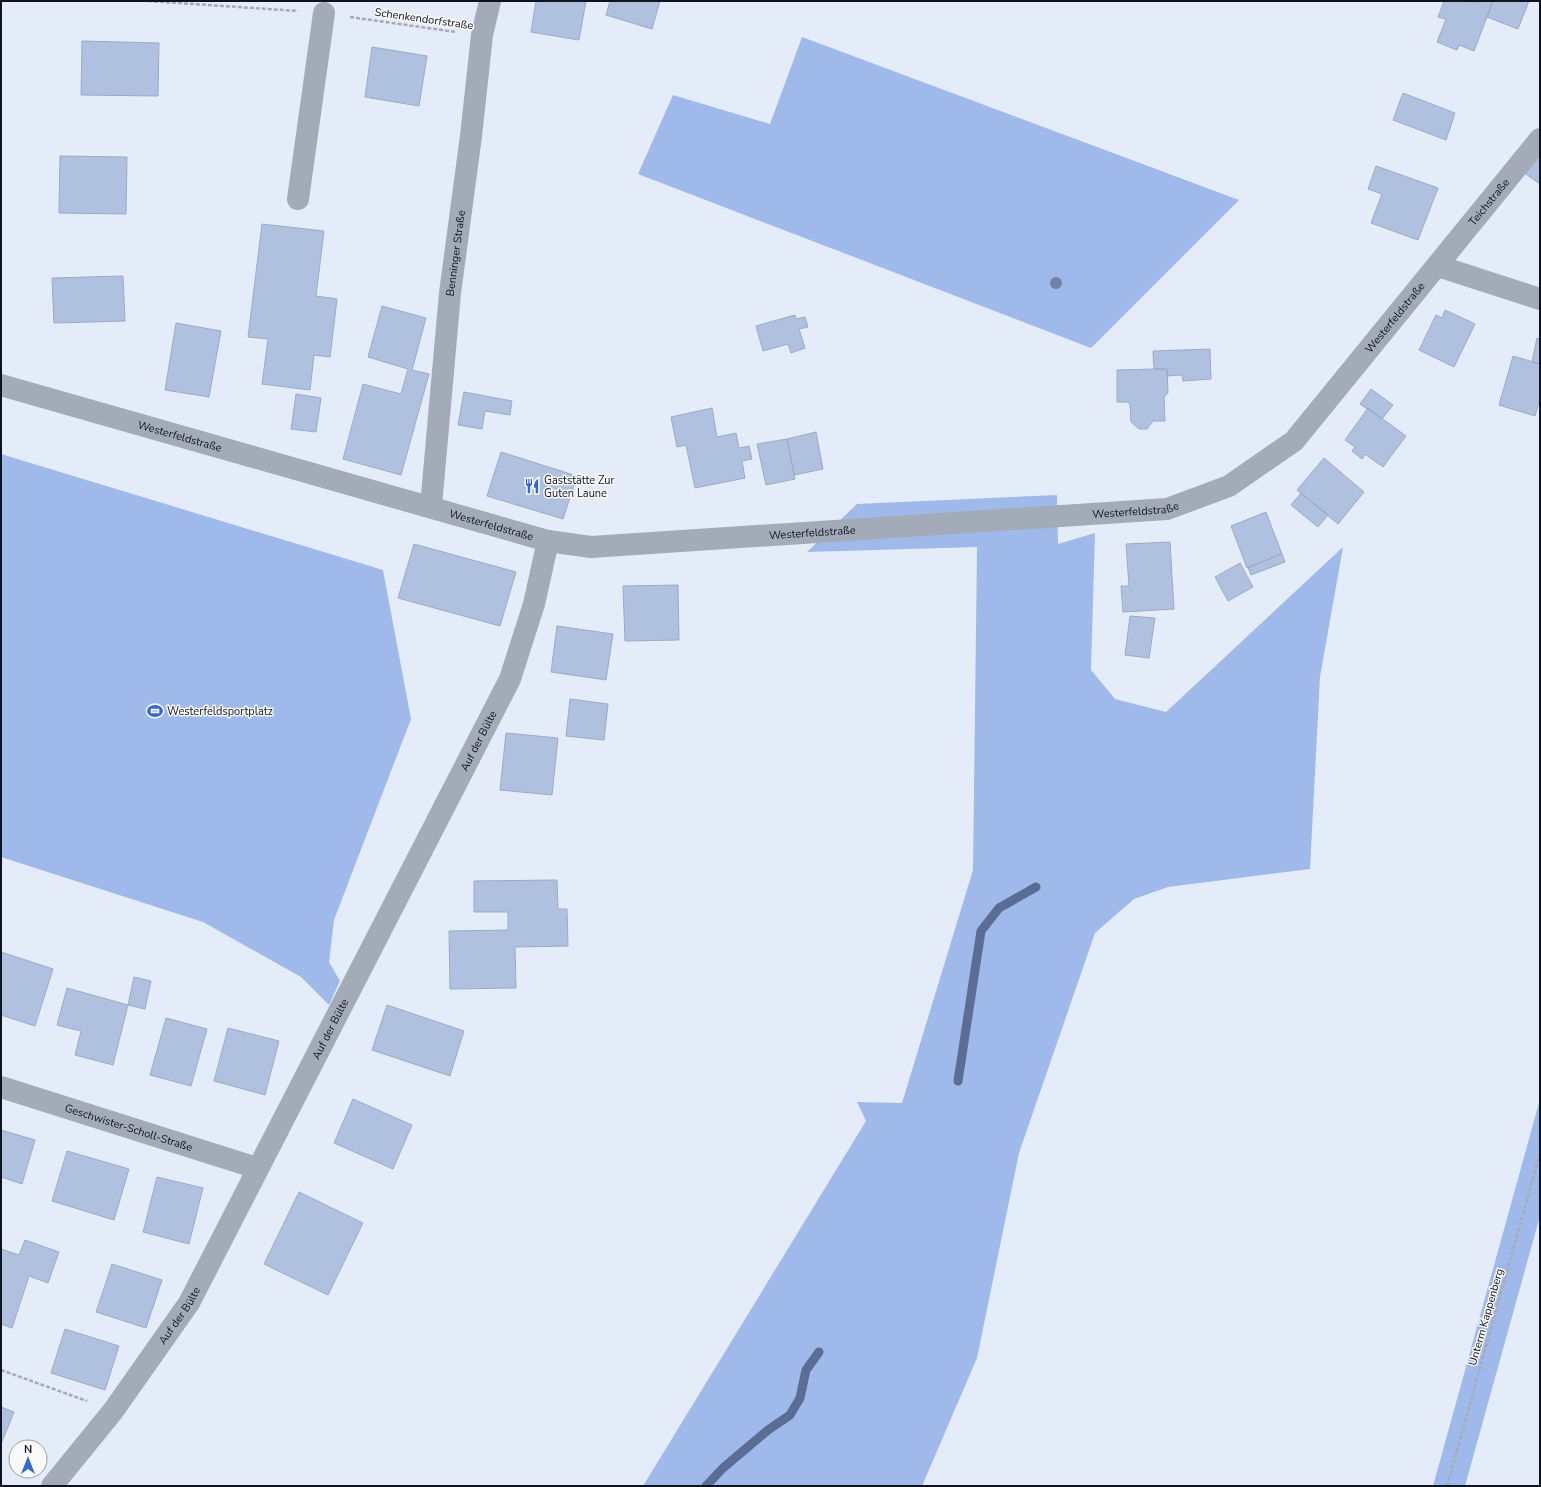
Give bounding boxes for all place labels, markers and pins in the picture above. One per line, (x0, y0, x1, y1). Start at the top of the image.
place label: Gaststätte Zur Guten Laune (544, 473, 615, 501)
restaurant icon: Gaststätte Zur Guten Laune (523, 477, 541, 495)
sports icon: Westerfeldsportplatz (146, 702, 164, 720)
place label: Westerfeldsportplatz (167, 704, 273, 719)

